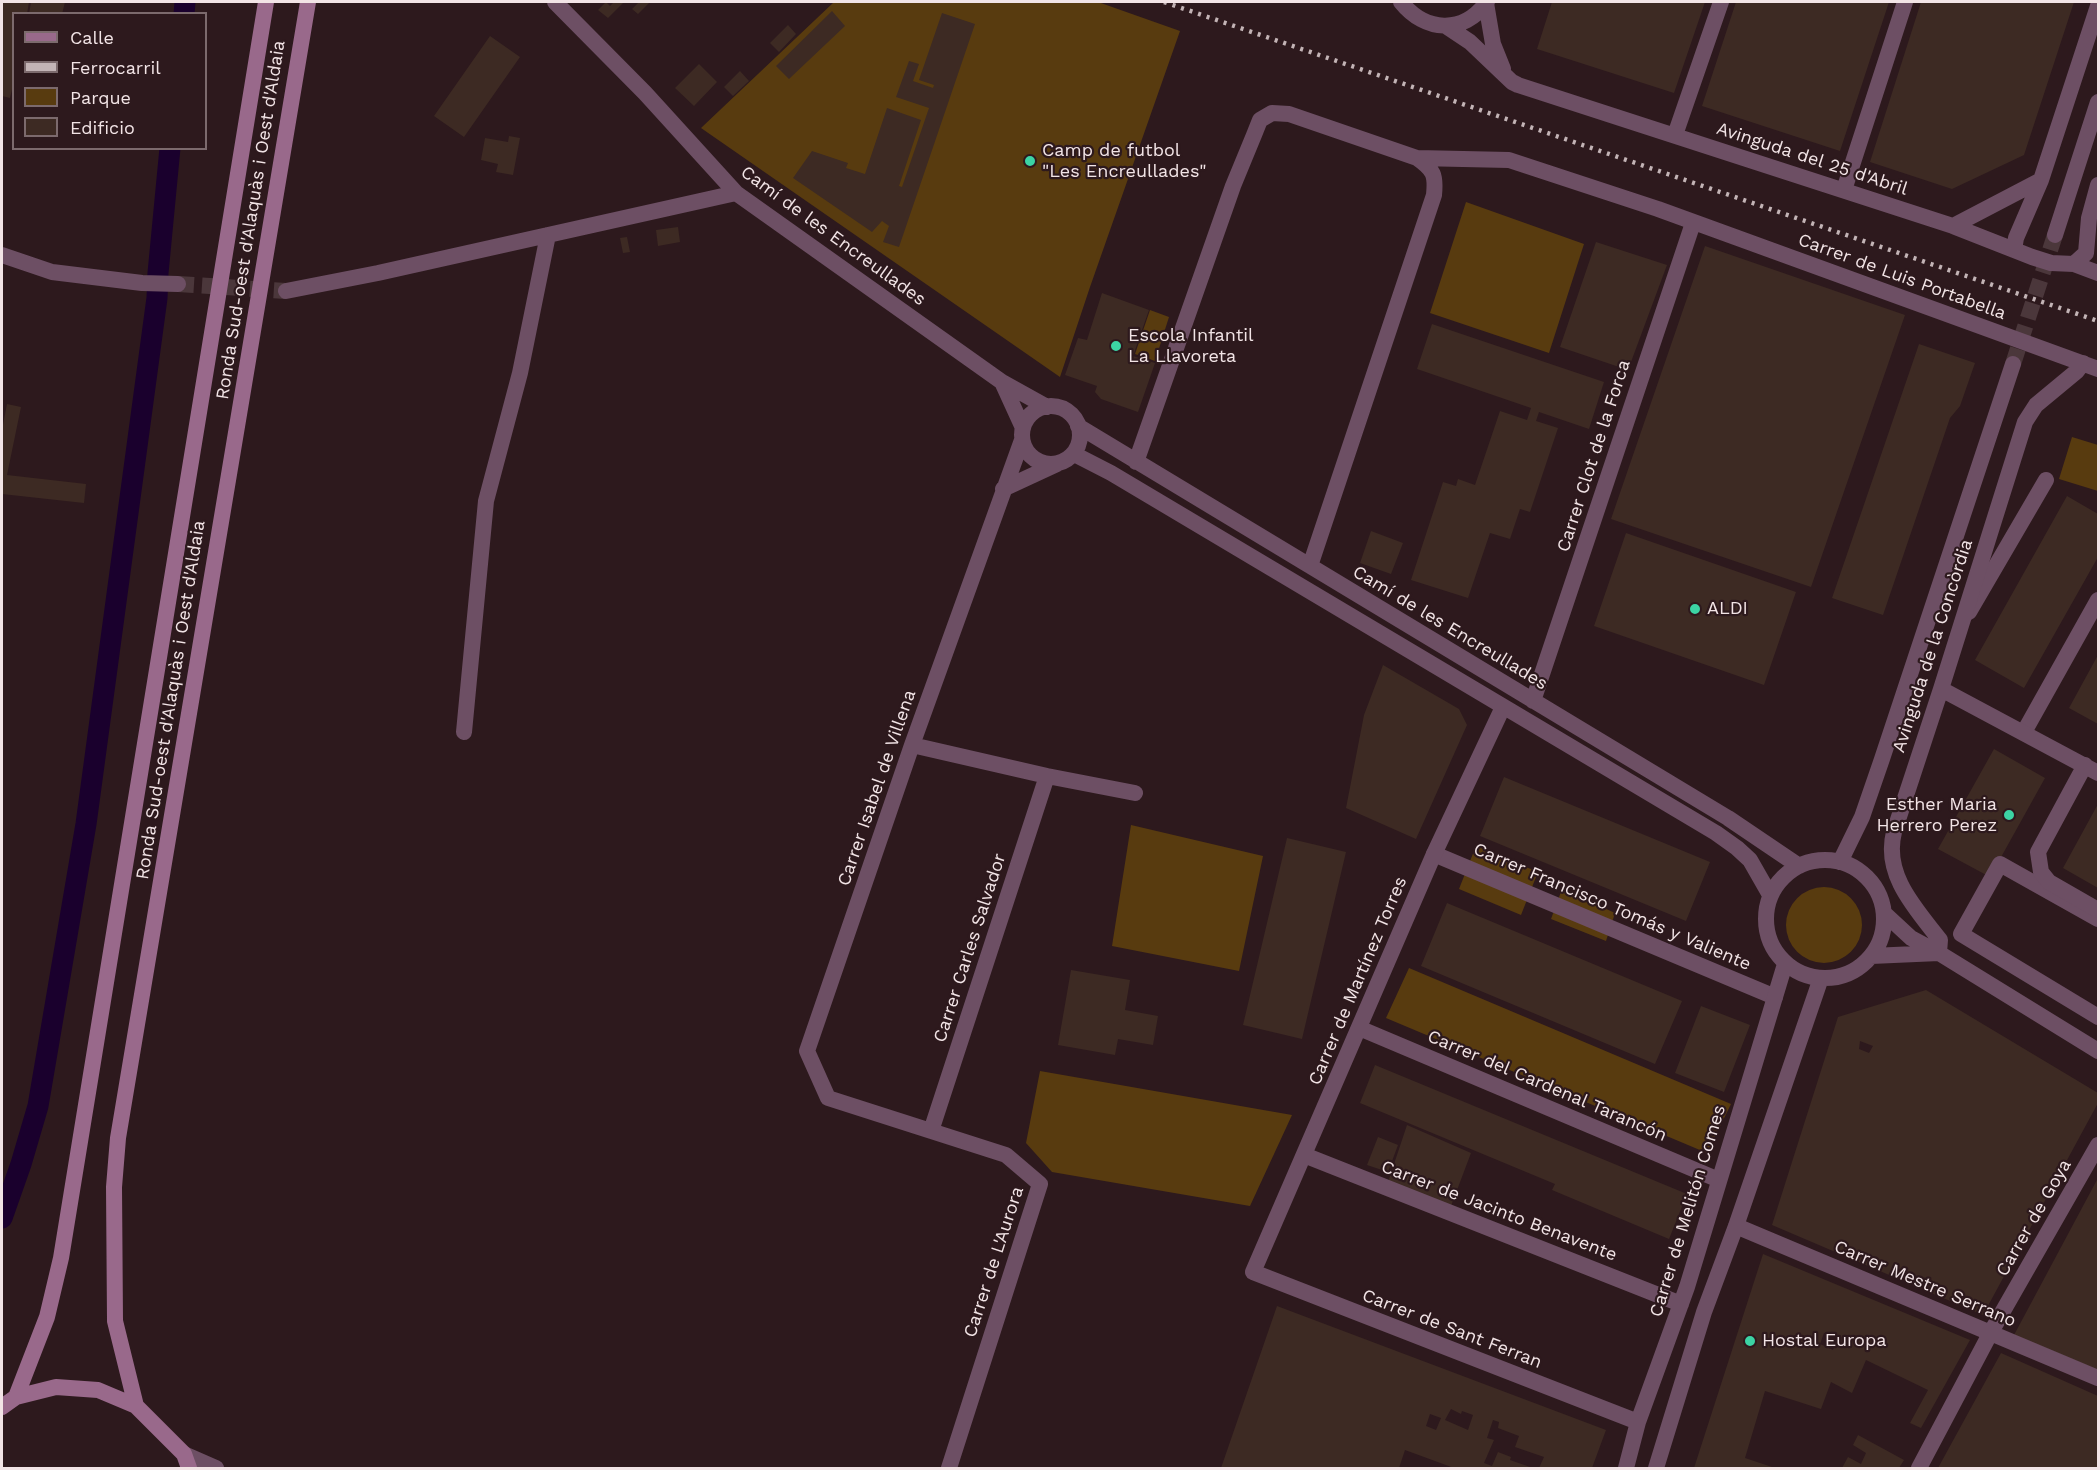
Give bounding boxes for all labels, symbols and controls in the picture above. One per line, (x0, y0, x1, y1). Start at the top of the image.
legend (12, 12, 207, 150)
text: Calle (70, 27, 114, 48)
street label: Ronda Sud-oest d'Alaquàs i Oest d'Aldaia (212, 39, 290, 401)
text: Ferrocarril (70, 57, 161, 78)
text: Parque (70, 87, 131, 108)
text: Edificio (70, 117, 135, 138)
street label: Avinguda del 25 d'Abril (1714, 118, 1910, 200)
place label: Camp de futbol "Les Encreullades" (1042, 140, 1206, 182)
marker: Camp de futbol "Les Encreullades" (1023, 154, 1037, 168)
street label: Camí de les Encreullades (736, 162, 930, 310)
street label: Carrer de Luis Portabella (1795, 229, 2009, 325)
place label: Escola Infantil La Llavoreta (1128, 325, 1254, 368)
marker: Escola Infantil La Llavoreta (1109, 339, 1123, 353)
street label: Carrer Clot de la Forca (1553, 357, 1635, 555)
street label: Ronda Sud-oest d'Alaquàs i Oest d'Aldaia (132, 519, 210, 881)
street label: Avinguda de la Concòrdia (1888, 537, 1978, 755)
street label: Camí de les Encreullades (1349, 561, 1551, 695)
place label: ALDI (1707, 598, 1748, 620)
marker: ALDI (1688, 602, 1702, 616)
street label: Carrer Isabel de Villena (833, 687, 921, 889)
place label: Esther Maria Herrero Perez (1877, 794, 1997, 836)
marker: Esther Maria Herrero Perez (2002, 808, 2016, 822)
street label: Carrer Francisco Tomás y Valiente (1470, 839, 1754, 975)
street label: Carrer Carles Salvador (929, 851, 1011, 1045)
street label: Carrer de Martínez Torres (1304, 873, 1412, 1089)
street label: Carrer del Cardenal Tarancón (1424, 1026, 1670, 1146)
street label: Carrer de Melitón Comes (1645, 1102, 1731, 1320)
street label: Carrer de Jacinto Benavente (1378, 1156, 1620, 1266)
street label: Carrer de Goya (1992, 1156, 2076, 1280)
street label: Carrer de L'Aurora (959, 1184, 1029, 1340)
street label: Carrer Mestre Serrano (1831, 1236, 2019, 1332)
street label: Carrer de Sant Ferran (1359, 1285, 1545, 1373)
place label: Hostal Europa (1762, 1330, 1886, 1352)
marker: Hostal Europa (1743, 1334, 1757, 1348)

